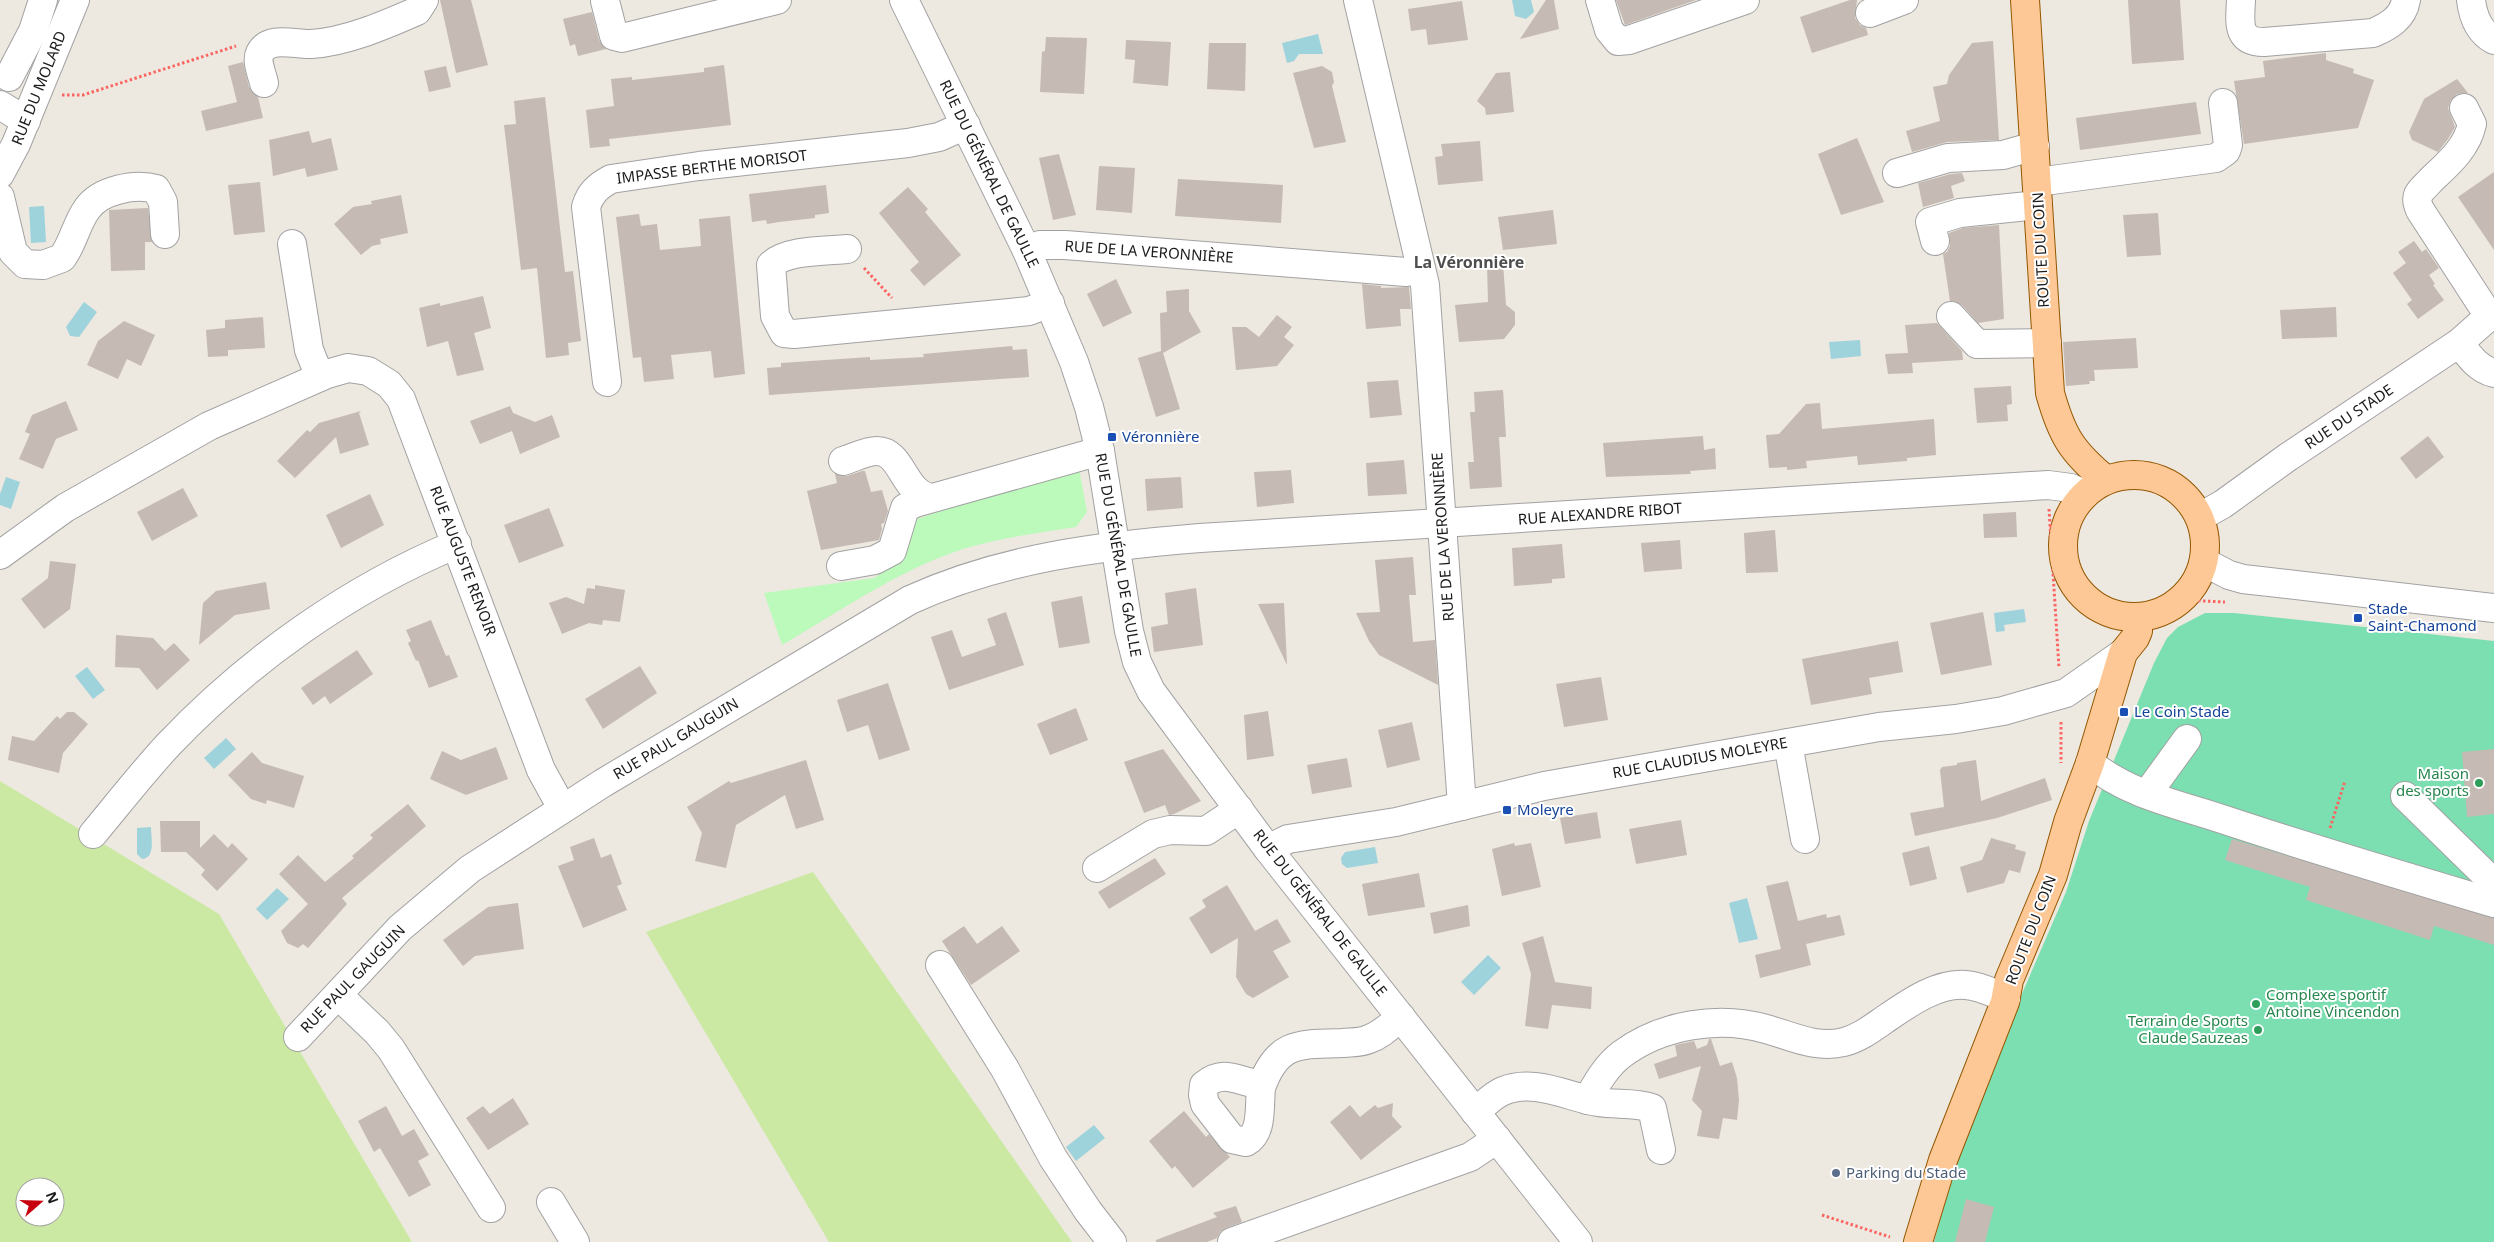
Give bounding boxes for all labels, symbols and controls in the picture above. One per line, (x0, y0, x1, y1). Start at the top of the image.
street label: RUE DU MOLARD (6, 28, 70, 148)
street label: RUE DU GÉNÉRAL DE GAULLE (936, 76, 1044, 271)
street label: IMPASSE BERTHE MORISOT (615, 144, 809, 188)
street label: ROUTE DU COIN (2027, 192, 2053, 308)
street label: RUE DE LA VERONNIÈRE (1064, 235, 1234, 267)
district label: La Véronnière (1414, 251, 1524, 273)
street label: RUE DU STADE (2300, 379, 2397, 453)
place label: Véronnière (1122, 426, 1199, 446)
marker: Véronnière (1106, 431, 1118, 443)
street label: RUE DU GÉNÉRAL DE GAULLE (1091, 451, 1147, 658)
street label: RUE DE LA VERONNIÈRE (1426, 452, 1458, 622)
street label: RUE AUGUSTE RENOIR (426, 483, 502, 639)
street label: RUE ALEXANDRE RIBOT (1517, 497, 1683, 529)
place label: Stade Saint-Chamond (2368, 598, 2477, 635)
marker: Stade Saint-Chamond (2352, 612, 2364, 624)
street label: RUE PAUL GAUGUIN (609, 693, 742, 784)
place label: Le Coin Stade (2134, 701, 2230, 721)
marker: Le Coin Stade (2118, 706, 2130, 718)
street label: RUE CLAUDIUS MOLEYRE (1611, 732, 1789, 782)
place label: Maison des sports (2396, 763, 2469, 800)
marker: Maison des sports (2473, 777, 2485, 789)
place label: Moleyre (1517, 799, 1574, 819)
marker: Moleyre (1501, 804, 1513, 816)
street label: RUE DU GÉNÉRAL DE GAULLE (1249, 825, 1392, 1000)
street label: ROUTE DU COIN (2000, 872, 2060, 987)
street label: RUE PAUL GAUGUIN (295, 920, 409, 1037)
place label: Complexe sportif Antoine Vincendon (2266, 984, 2400, 1021)
marker: Complexe sportif Antoine Vincendon (2250, 998, 2262, 1010)
place label: Terrain de Sports Claude Sauzeas (2128, 1010, 2248, 1047)
marker: Terrain de Sports Claude Sauzeas (2252, 1024, 2264, 1036)
place label: Parking du Stade (1846, 1162, 1966, 1182)
marker: Parking du Stade (1830, 1167, 1842, 1179)
north arrow (15, 1177, 65, 1227)
text: N (42, 1189, 64, 1206)

